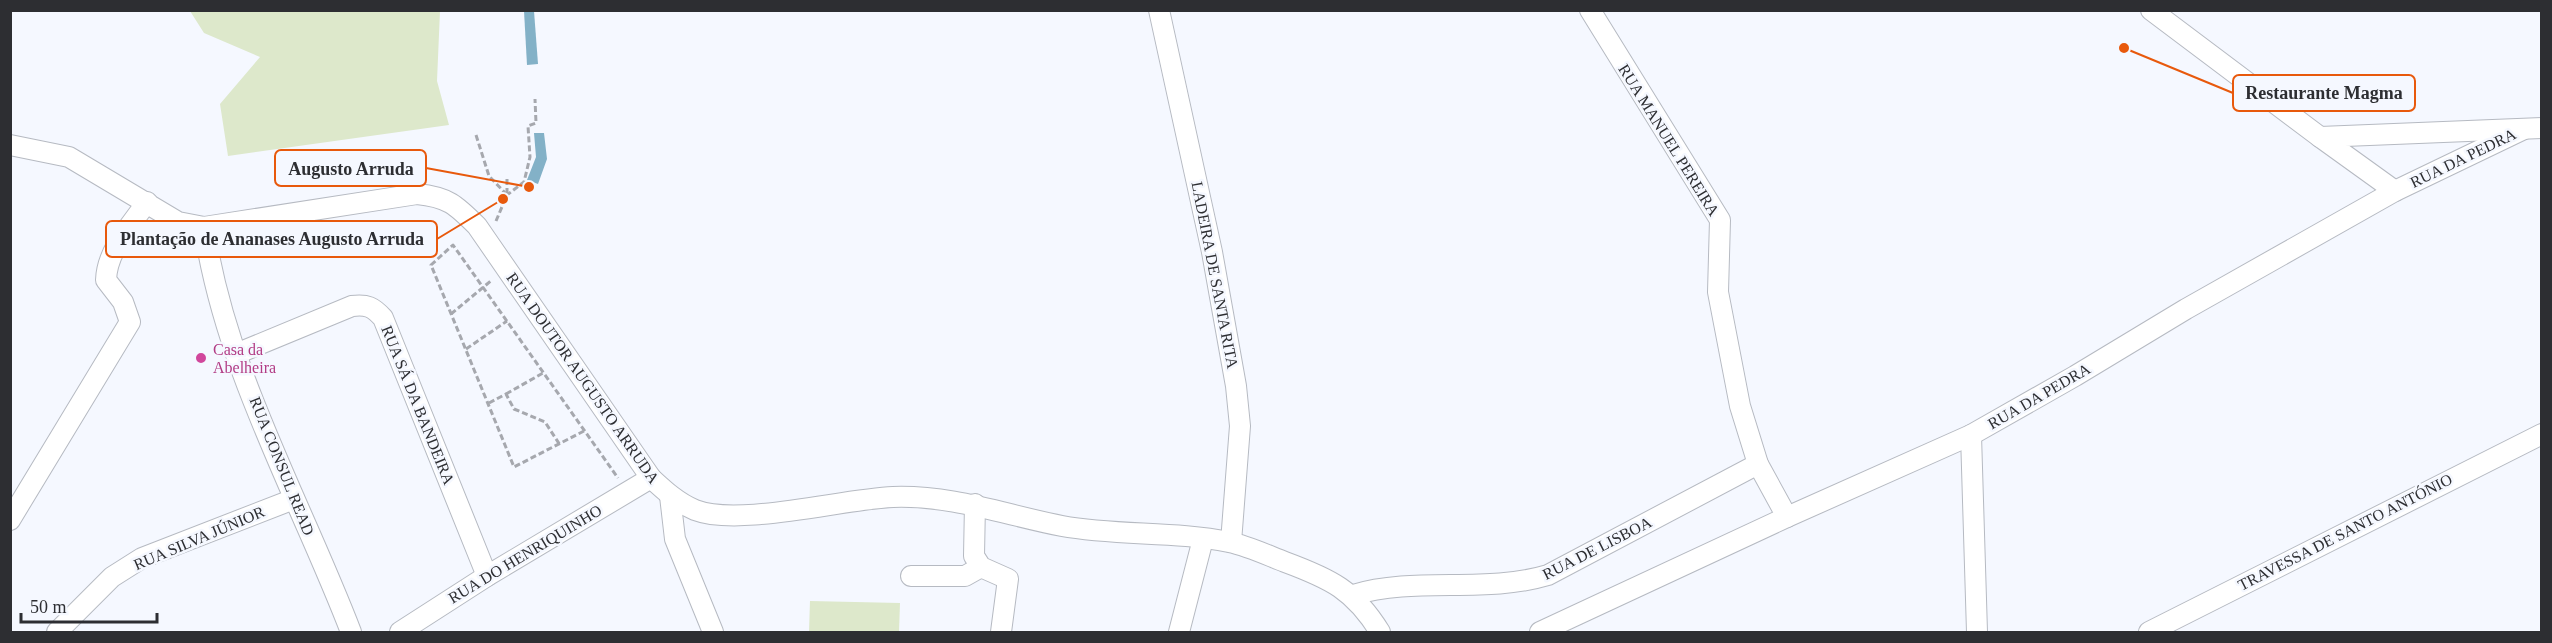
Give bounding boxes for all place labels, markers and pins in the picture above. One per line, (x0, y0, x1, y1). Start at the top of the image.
callout: Restaurante Magma (2233, 75, 2415, 111)
callout: Augusto Arruda (275, 150, 426, 186)
callout: Plantação de Ananases Augusto Arruda (106, 221, 437, 257)
place label: Casa da Abelheira (213, 341, 276, 376)
marker: Casa da Abelheira (194, 351, 208, 365)

